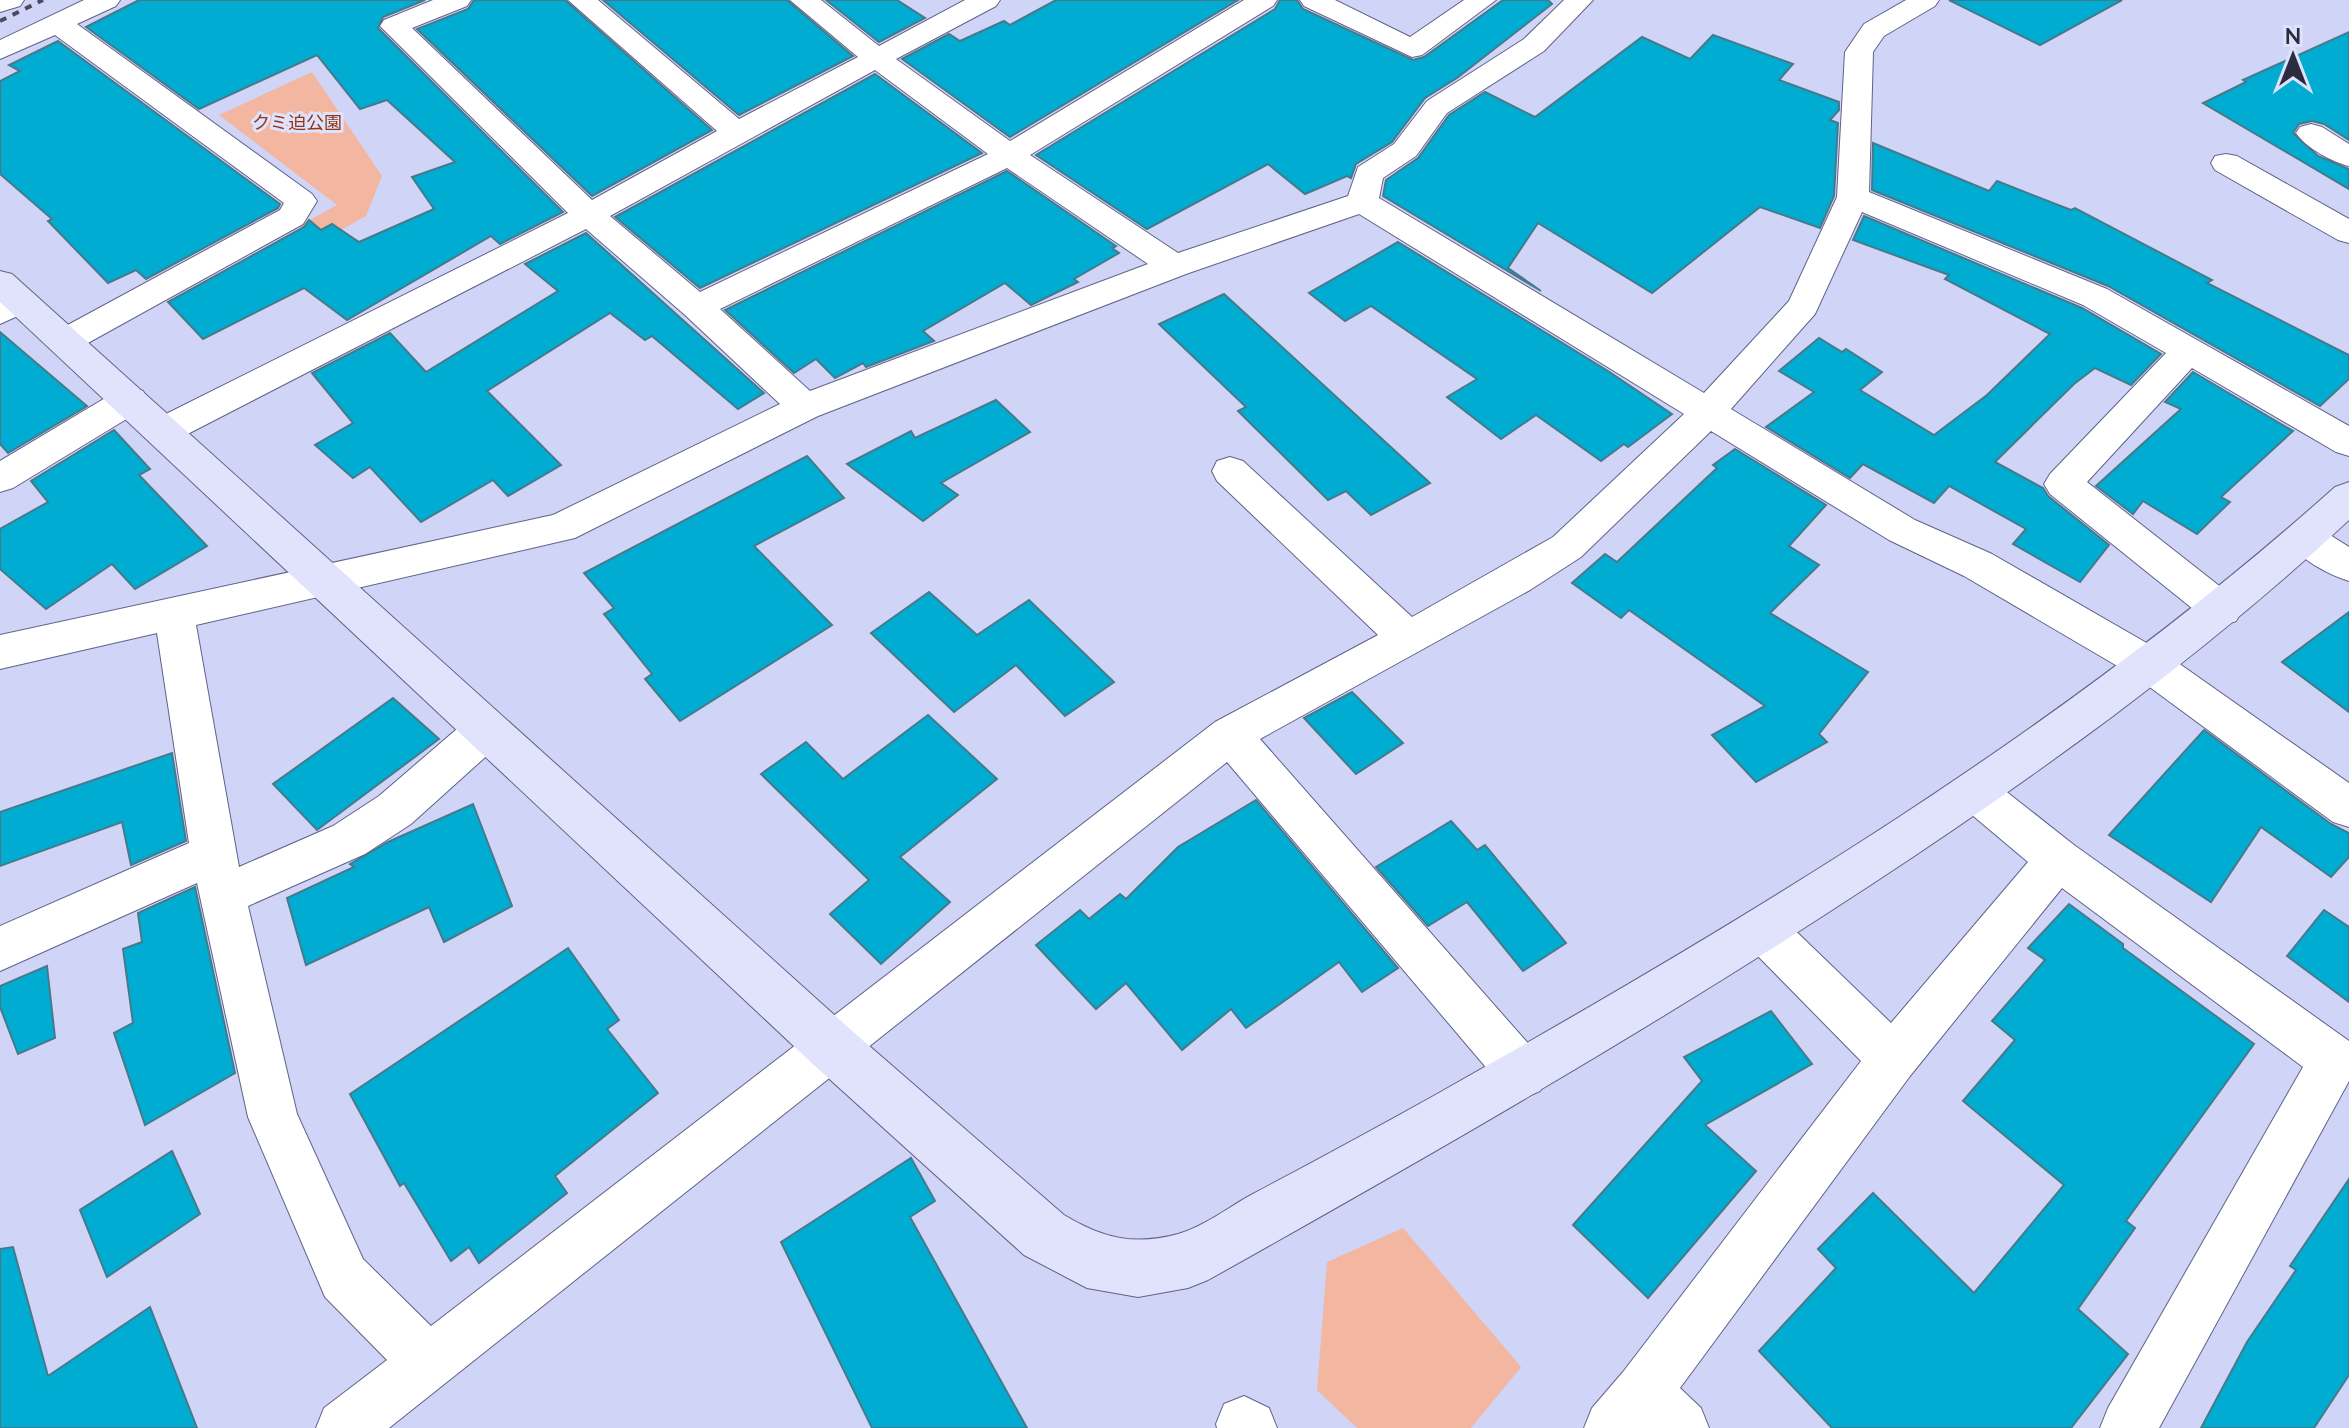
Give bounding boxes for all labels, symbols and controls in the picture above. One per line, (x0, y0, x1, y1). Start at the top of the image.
north arrow (2253, 16, 2333, 96)
text: N (2285, 22, 2301, 52)
park label: クミ迫公園 (252, 111, 342, 135)

